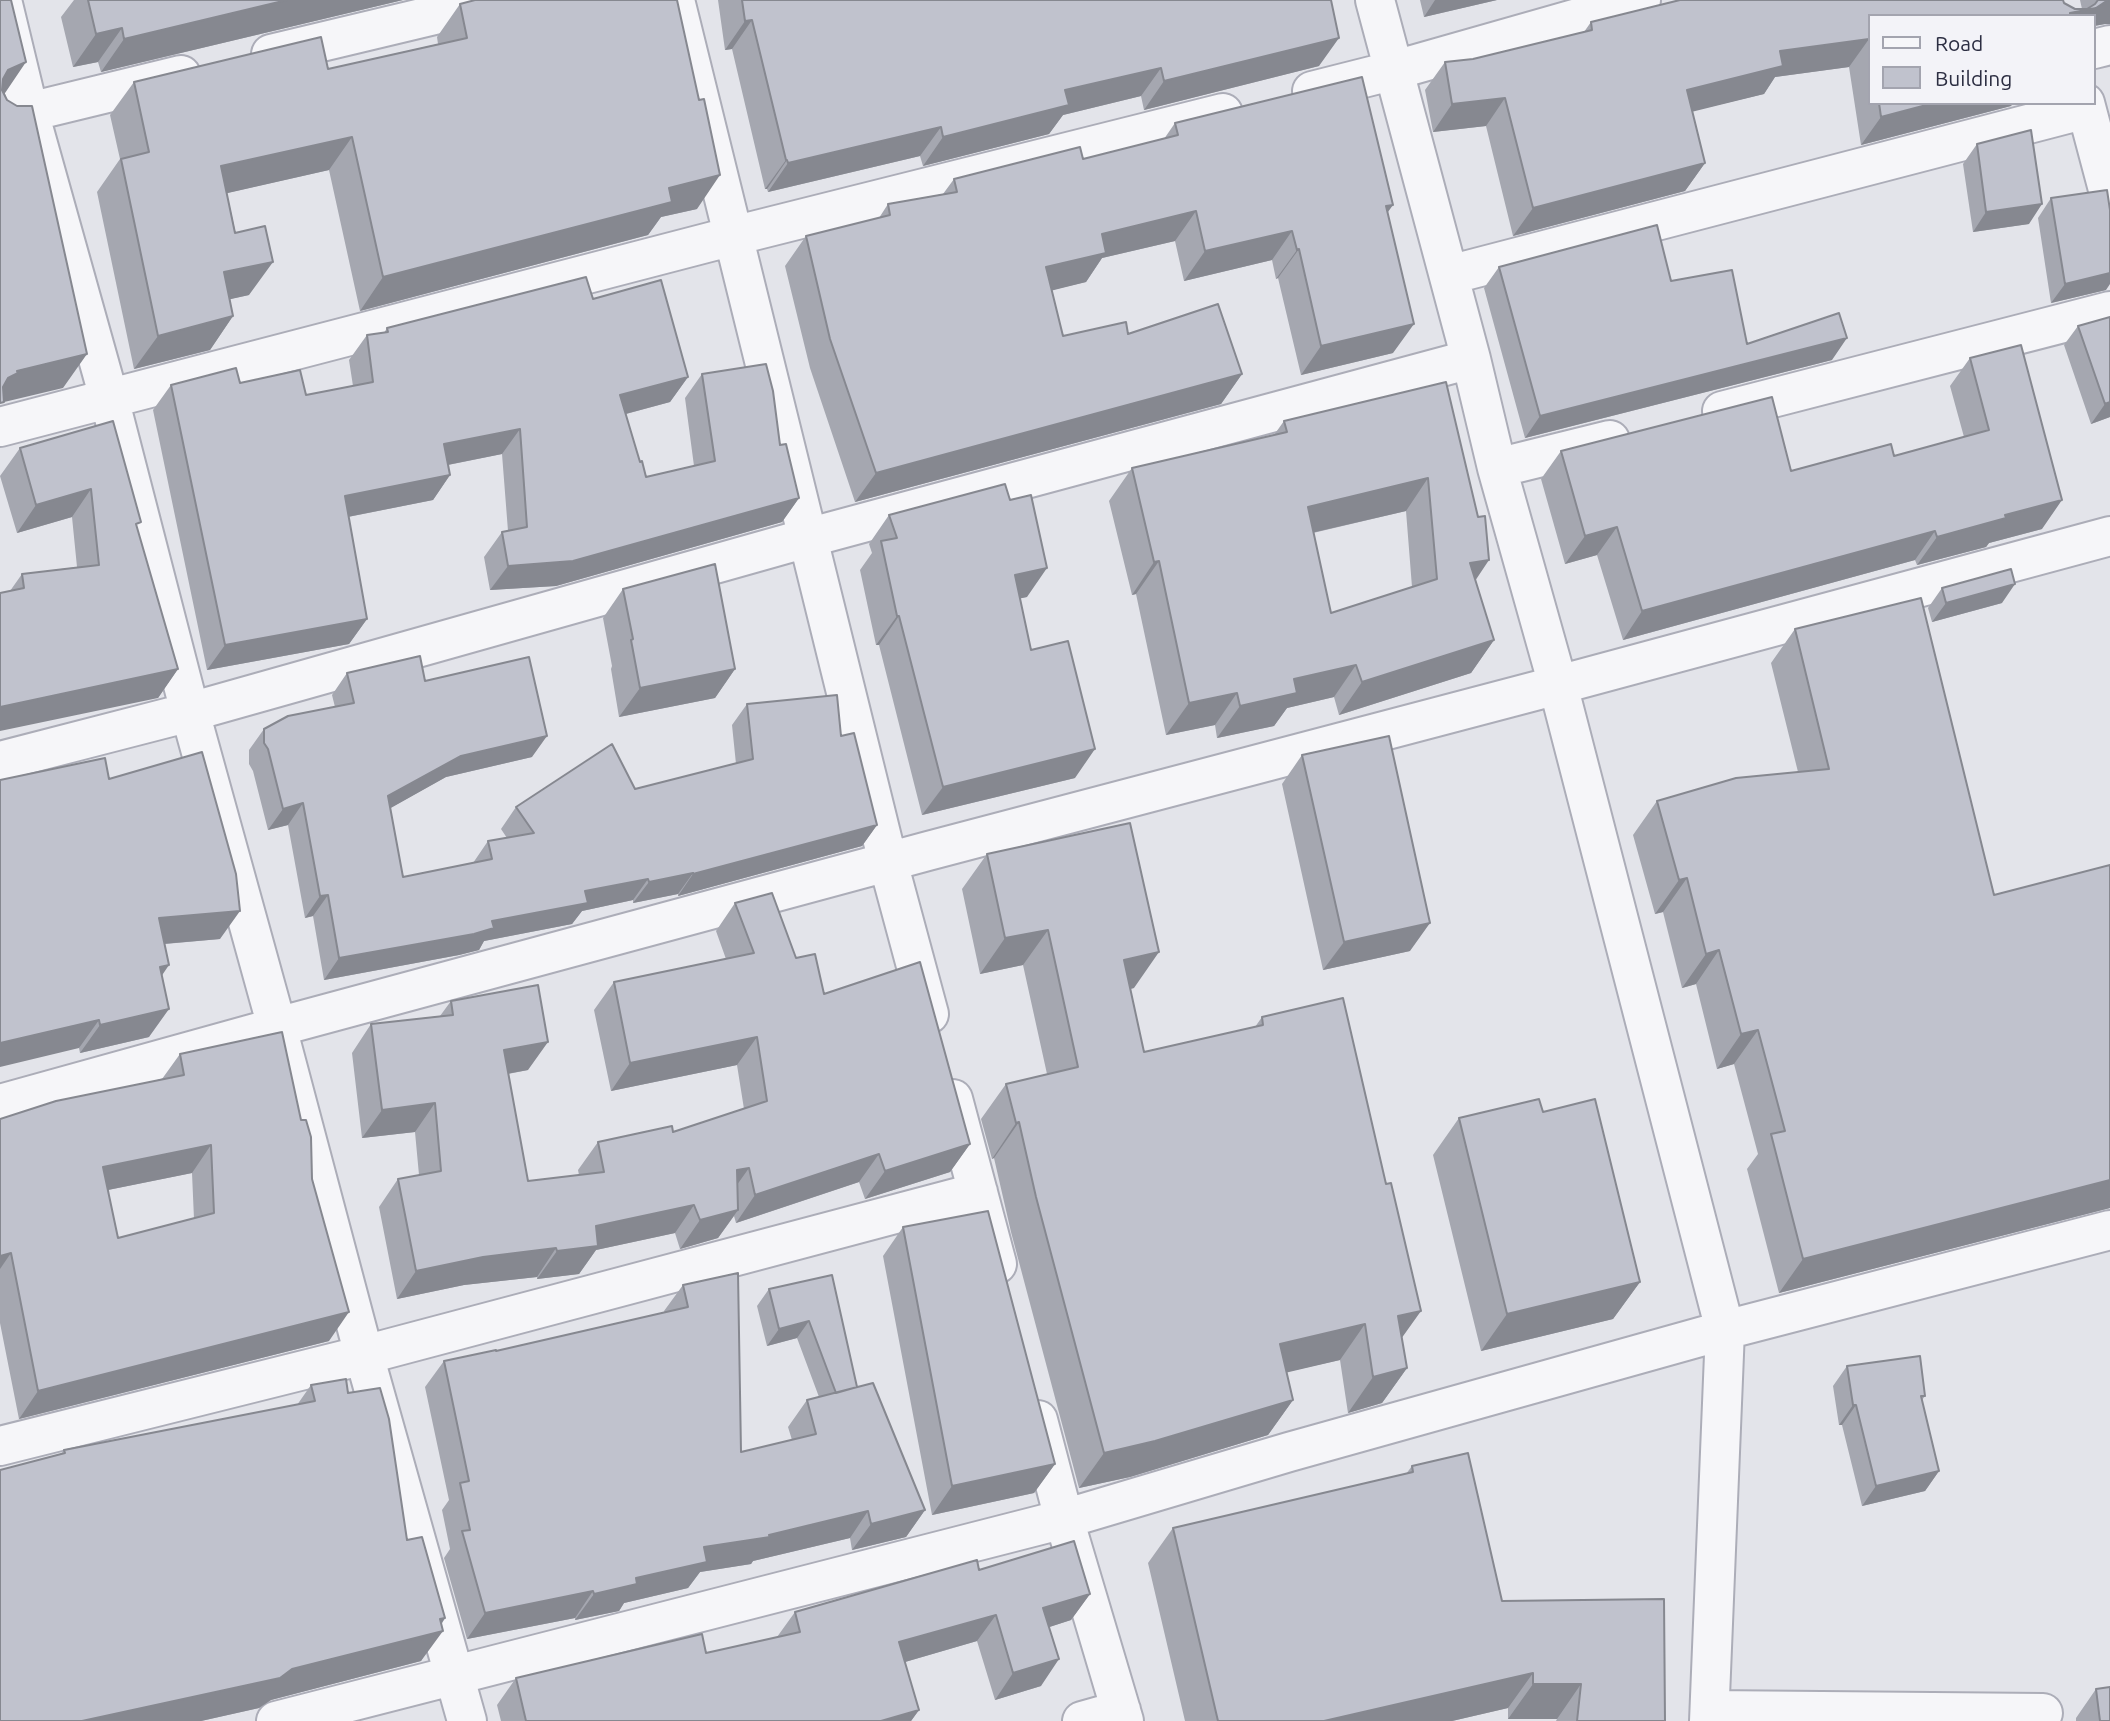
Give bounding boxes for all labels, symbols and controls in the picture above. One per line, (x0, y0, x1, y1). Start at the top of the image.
legend (1868, 14, 2096, 105)
text: Road (1935, 31, 1983, 55)
text: Building (1935, 66, 2012, 90)

